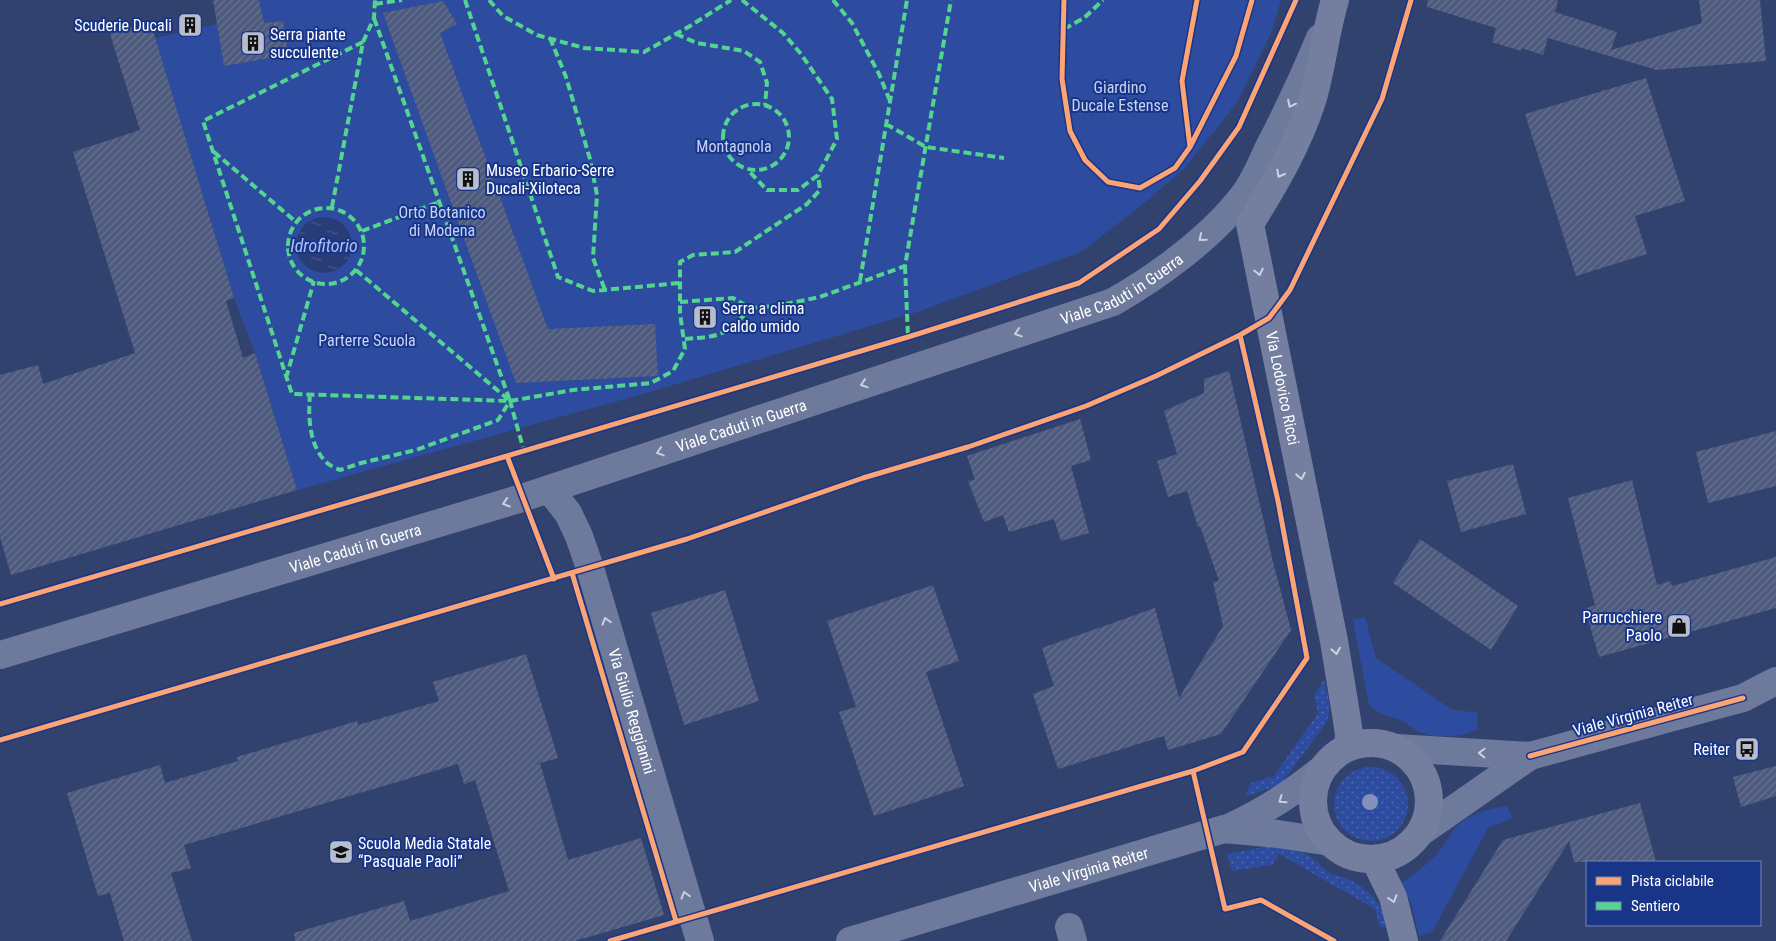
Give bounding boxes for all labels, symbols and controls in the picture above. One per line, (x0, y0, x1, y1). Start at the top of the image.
building icon: Scuderie Ducali (177, 12, 203, 38)
place label: Scuderie Ducali (74, 16, 172, 35)
place label: Serra piante succulente (270, 25, 346, 62)
building icon: Serra piante succulente (240, 30, 266, 56)
park label: Giardino Ducale Estense (1072, 78, 1168, 115)
one-way arrow (1287, 99, 1297, 108)
park label: Montagnola (696, 137, 772, 156)
place label: Museo Erbario-Serre Ducali-Xiloteca (486, 161, 614, 198)
building icon: Museo Erbario-Serre Ducali-Xiloteca (455, 166, 481, 192)
one-way arrow (1276, 168, 1286, 177)
park label: Orto Botanico di Modena (398, 203, 486, 240)
one-way arrow (1198, 232, 1207, 241)
water label: Idrofitorio (290, 235, 358, 256)
street label: Viale Caduti in Guerra (1058, 249, 1186, 328)
one-way arrow (1253, 268, 1264, 276)
place label: Serra a clima caldo umido (722, 299, 804, 336)
building icon: Serra a clima caldo umido (692, 304, 718, 330)
one-way arrow (1015, 328, 1023, 338)
street label: Via Lodovico Ricci (1262, 329, 1304, 447)
park label: Parterre Scuola (318, 331, 416, 350)
one-way arrow (860, 379, 869, 389)
street label: Viale Caduti in Guerra (673, 395, 809, 456)
one-way arrow (656, 446, 665, 456)
one-way arrow (1295, 472, 1305, 480)
one-way arrow (502, 497, 510, 507)
street label: Viale Caduti in Guerra (287, 519, 423, 577)
place label: Parrucchiere Paolo (1582, 608, 1662, 645)
shop icon: Parrucchiere Paolo (1666, 613, 1692, 639)
one-way arrow (601, 617, 611, 625)
street label: Via Giulio Reggianini (605, 646, 660, 776)
one-way arrow (1330, 647, 1340, 656)
street label: Viale Virginia Reiter (1571, 690, 1695, 740)
bus stop icon: Reiter (1734, 736, 1760, 762)
place label: Reiter (1693, 740, 1730, 759)
one-way arrow (1477, 748, 1485, 758)
one-way arrow (1278, 794, 1288, 803)
place label: Scuola Media Statale “Pasquale Paoli” (358, 834, 491, 871)
school or university icon: Scuola Media Statale “Pasquale Paoli” (328, 839, 354, 865)
street label: Viale Virginia Reiter (1027, 843, 1151, 896)
legend (1586, 861, 1761, 926)
text: Pista ciclabile (1631, 872, 1714, 890)
one-way arrow (681, 891, 691, 899)
one-way arrow (1388, 894, 1398, 903)
text: Sentiero (1631, 897, 1680, 915)

